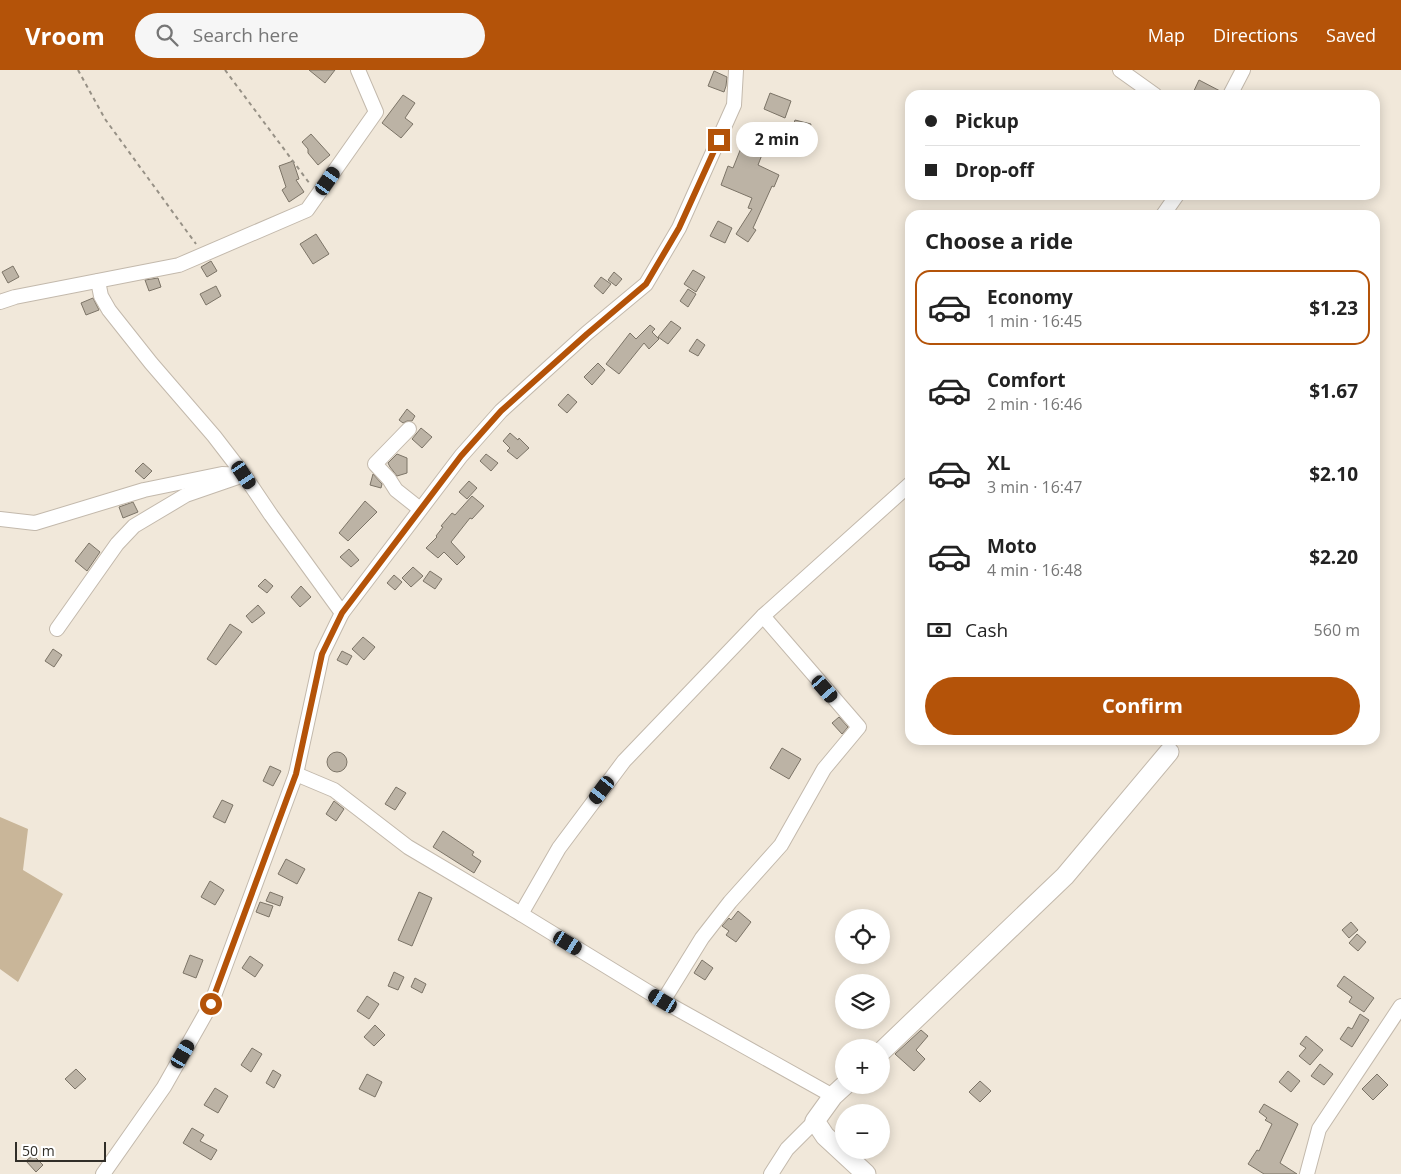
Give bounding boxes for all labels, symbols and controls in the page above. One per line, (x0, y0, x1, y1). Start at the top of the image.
search box (135, 13, 485, 58)
text: Vroom (25, 19, 105, 52)
icon: search (153, 21, 181, 49)
text: Search here (193, 22, 299, 48)
text: Map (1148, 23, 1185, 47)
text: Directions (1213, 23, 1298, 47)
text: Saved (1326, 23, 1376, 47)
text: Pickup (955, 108, 1019, 134)
callout: 2 min (736, 122, 819, 158)
text: 2 min (755, 128, 799, 150)
route end (708, 129, 730, 151)
text: Drop-off (955, 157, 1034, 183)
car (313, 164, 342, 198)
text: Choose a ride (925, 225, 1073, 255)
text: Economy (987, 284, 1073, 310)
icon: car (927, 285, 972, 330)
text: $1.23 (1309, 295, 1358, 321)
text: 1 min · 16:45 (987, 310, 1082, 332)
text: Comfort (987, 367, 1066, 393)
icon: car (927, 368, 972, 413)
text: $1.67 (1309, 378, 1358, 404)
text: 2 min · 16:46 (987, 393, 1082, 415)
text: XL (987, 450, 1010, 476)
icon: car (927, 451, 972, 496)
car (229, 458, 258, 492)
text: $2.10 (1309, 461, 1358, 487)
text: 3 min · 16:47 (987, 476, 1082, 498)
text: Moto (987, 533, 1037, 559)
icon: car (927, 534, 972, 579)
text: $2.20 (1309, 544, 1358, 570)
text: 4 min · 16:48 (987, 559, 1082, 581)
icon: cash (925, 616, 953, 644)
text: Cash (965, 617, 1008, 643)
text: 560 m (1314, 619, 1360, 641)
car (809, 673, 840, 705)
button: Confirm (925, 677, 1360, 735)
car (586, 774, 617, 806)
map controls (835, 909, 890, 1159)
button: locate (835, 909, 890, 964)
car (551, 929, 584, 957)
button: layers (835, 974, 890, 1029)
car (646, 987, 679, 1015)
route start (200, 993, 222, 1015)
car (169, 1037, 196, 1071)
button: + (835, 1039, 890, 1094)
button: − (835, 1104, 890, 1159)
scale bar (15, 1139, 106, 1162)
text: 50 m (22, 1141, 55, 1160)

